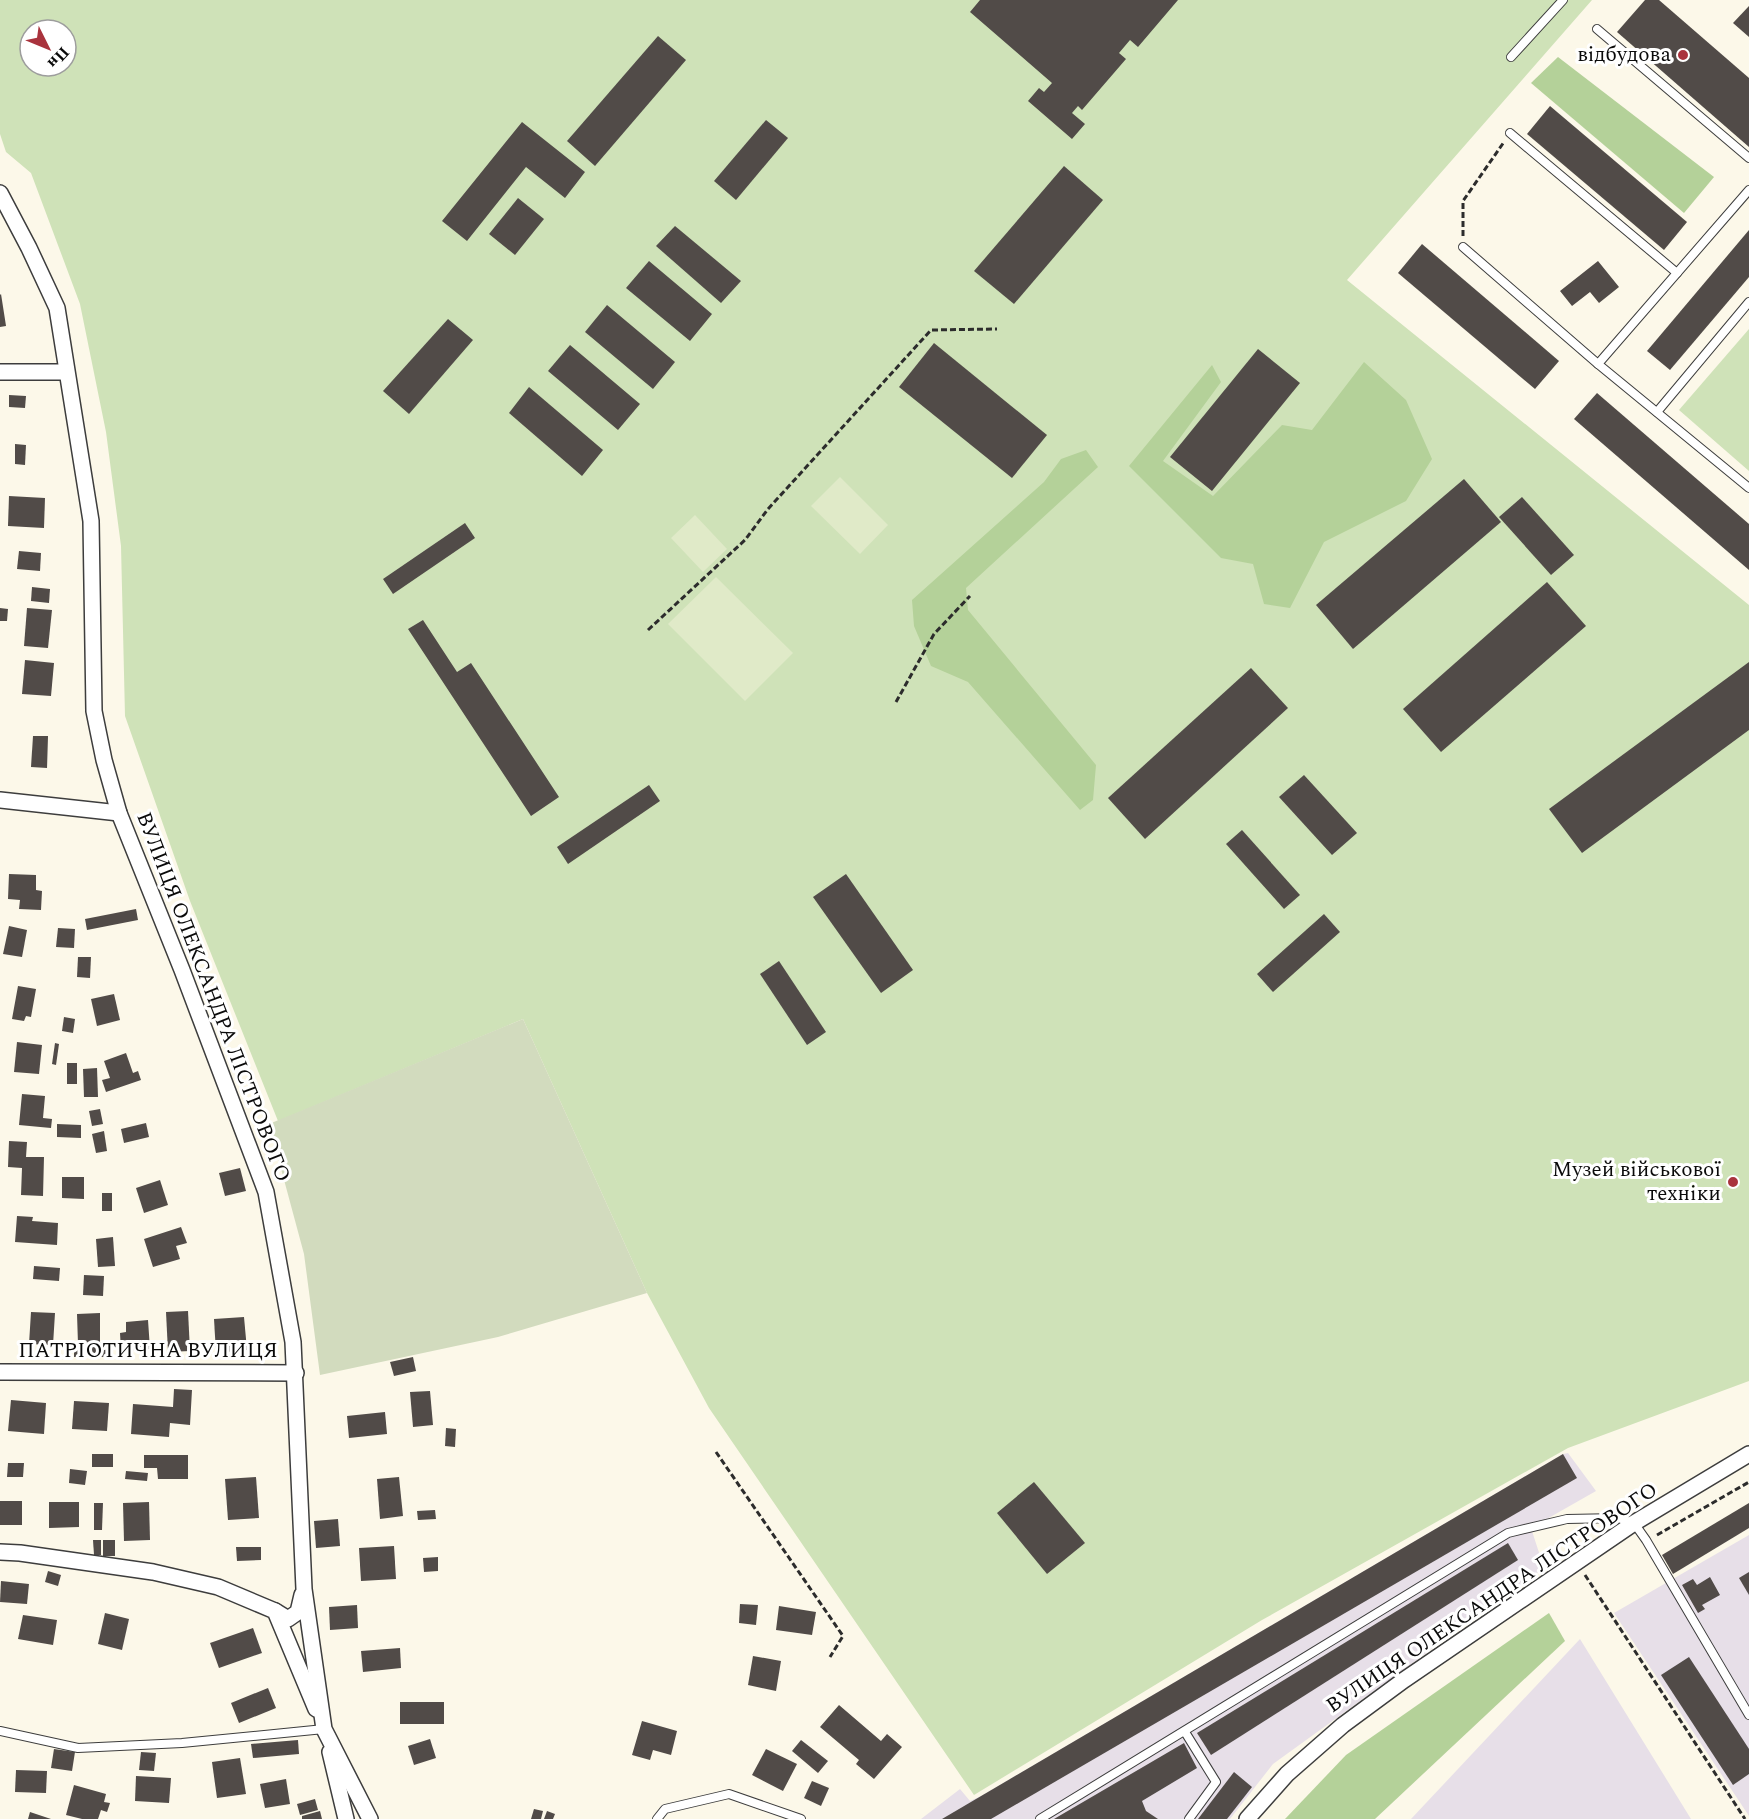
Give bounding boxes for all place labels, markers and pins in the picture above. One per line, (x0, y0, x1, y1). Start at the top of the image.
place label: відбудова (1577, 39, 1672, 71)
marker: відбудова (1676, 48, 1690, 62)
place label: Музей військової техніки (1552, 1154, 1721, 1210)
marker: Музей військової техніки (1726, 1175, 1740, 1189)

